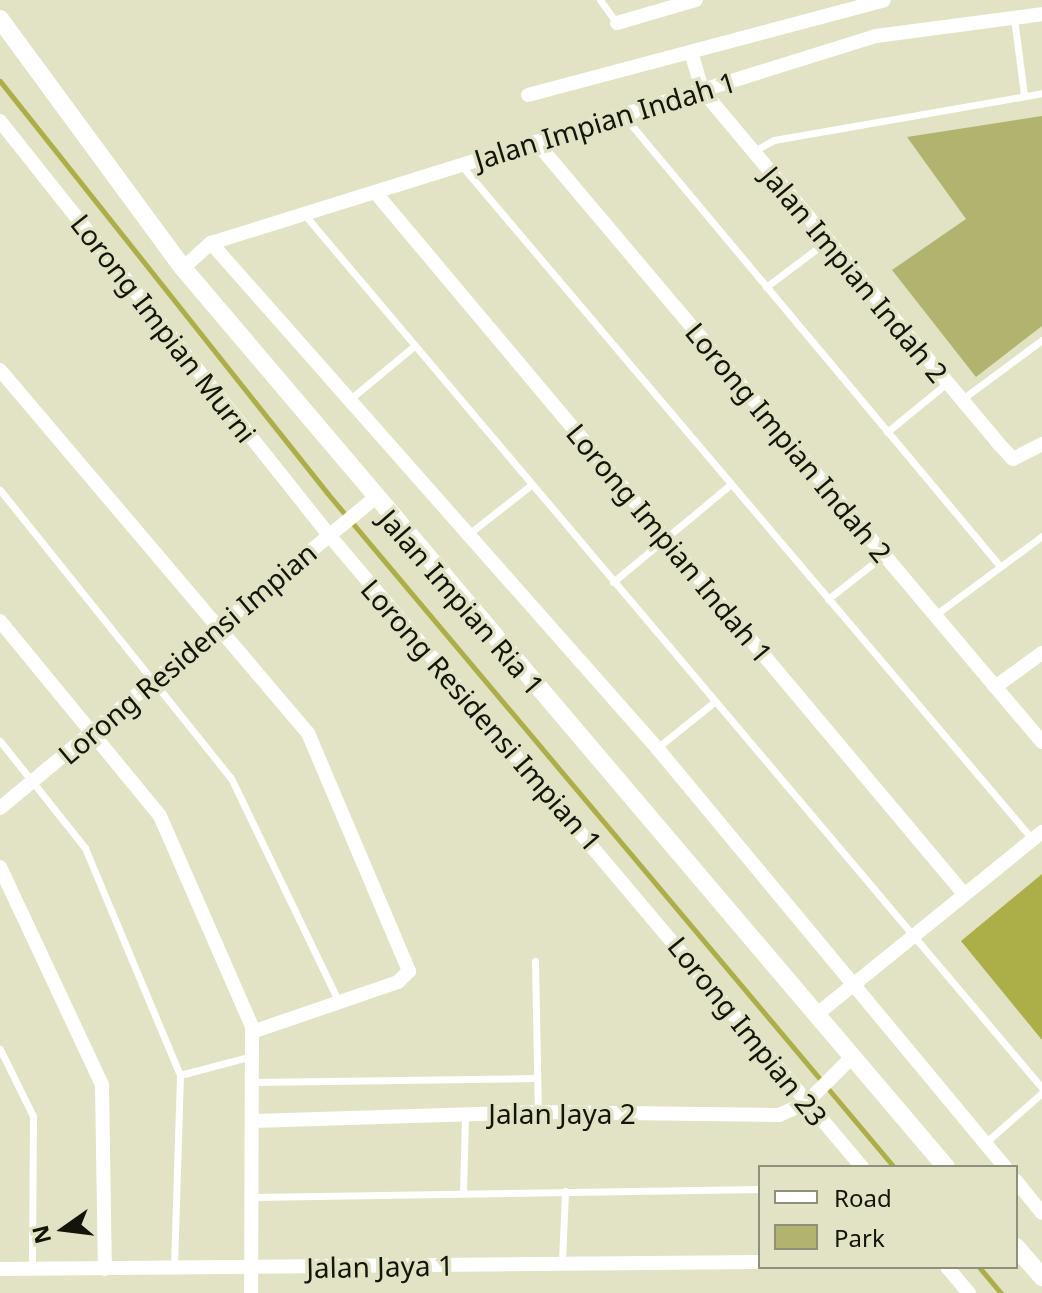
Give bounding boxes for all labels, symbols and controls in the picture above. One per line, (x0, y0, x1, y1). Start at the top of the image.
street label: Jalan Impian Indah 1 (470, 64, 740, 176)
street label: Jalan Impian Indah 2 (755, 159, 955, 389)
street label: Lorong Impian Murni (64, 207, 264, 449)
street label: Lorong Impian Indah 2 (679, 315, 899, 569)
street label: Lorong Impian Indah 1 (560, 416, 780, 670)
street label: Jalan Impian Ria 1 (372, 502, 552, 702)
street label: Lorong Residensi Impian (51, 535, 323, 771)
street label: Lorong Residensi Impian 1 (355, 572, 609, 858)
street label: Lorong Impian 23 (661, 930, 835, 1132)
street label: Jalan Jaya 2 (488, 1096, 636, 1130)
legend (758, 1165, 1018, 1269)
text: Road (834, 1181, 892, 1214)
north arrow (24, 1189, 104, 1269)
text: Park (834, 1221, 885, 1254)
text: N (24, 1223, 57, 1247)
street label: Jalan Jaya 1 (306, 1248, 454, 1284)

